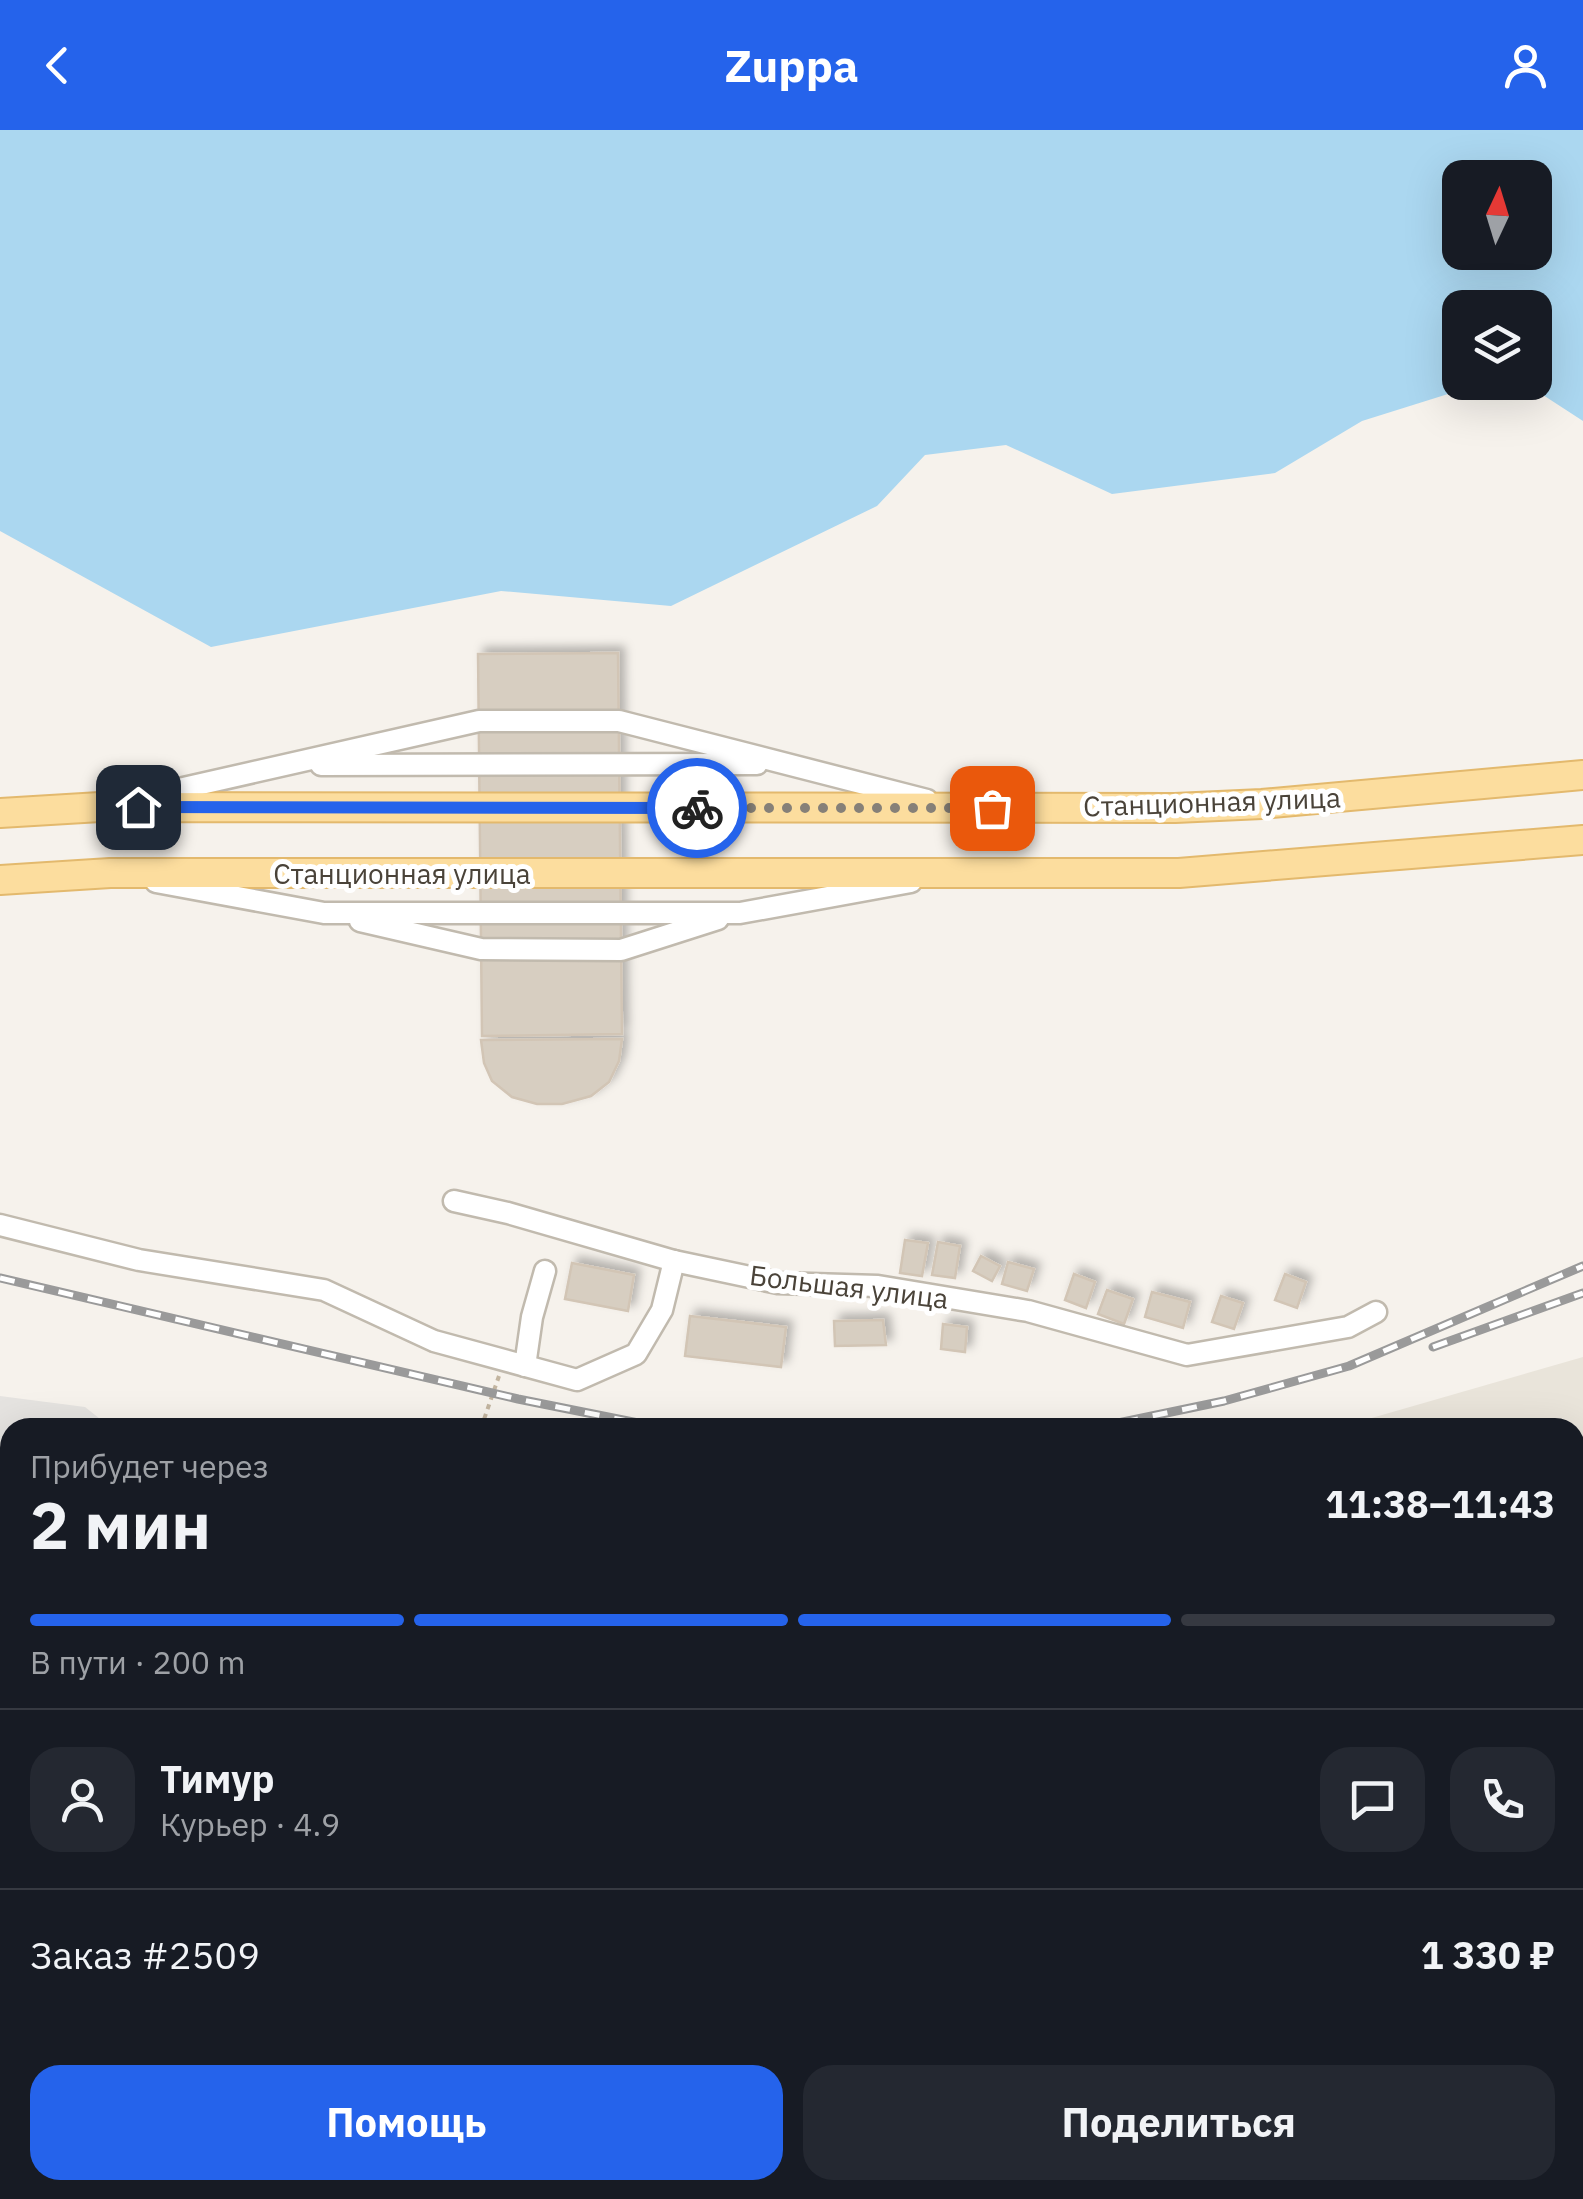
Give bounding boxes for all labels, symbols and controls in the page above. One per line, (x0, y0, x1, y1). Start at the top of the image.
text: Zuppa (724, 36, 859, 94)
icon: back (30, 38, 85, 93)
icon: person (1498, 38, 1553, 93)
north arrow (1442, 160, 1552, 270)
map controls (1442, 160, 1552, 400)
button: layers (1442, 290, 1552, 400)
courier (647, 758, 747, 858)
pin (96, 765, 181, 850)
pin (950, 766, 1035, 851)
street label: Станционная улица (1083, 779, 1341, 824)
icon: home (111, 780, 166, 835)
icon: bike (670, 781, 725, 836)
icon: bag (965, 781, 1020, 836)
street label: Станционная улица (273, 855, 531, 892)
street label: Большая улица (747, 1256, 951, 1317)
text: Прибудет через (30, 1445, 269, 1487)
text: 11:38–11:43 (1325, 1479, 1555, 1528)
text: 2 мин (30, 1482, 211, 1567)
text: В пути · 200 m (30, 1641, 246, 1683)
button: person (30, 1747, 135, 1852)
button: chat (1320, 1747, 1425, 1852)
button: phone (1450, 1747, 1555, 1852)
text: Тимур (160, 1754, 275, 1803)
text: Курьер · 4.9 (160, 1803, 340, 1845)
text: Заказ #2509 (30, 1930, 260, 1979)
text: 1 330 ₽ (1421, 1930, 1555, 1979)
button: Помощь (30, 2065, 783, 2180)
button: Поделиться (803, 2065, 1555, 2180)

